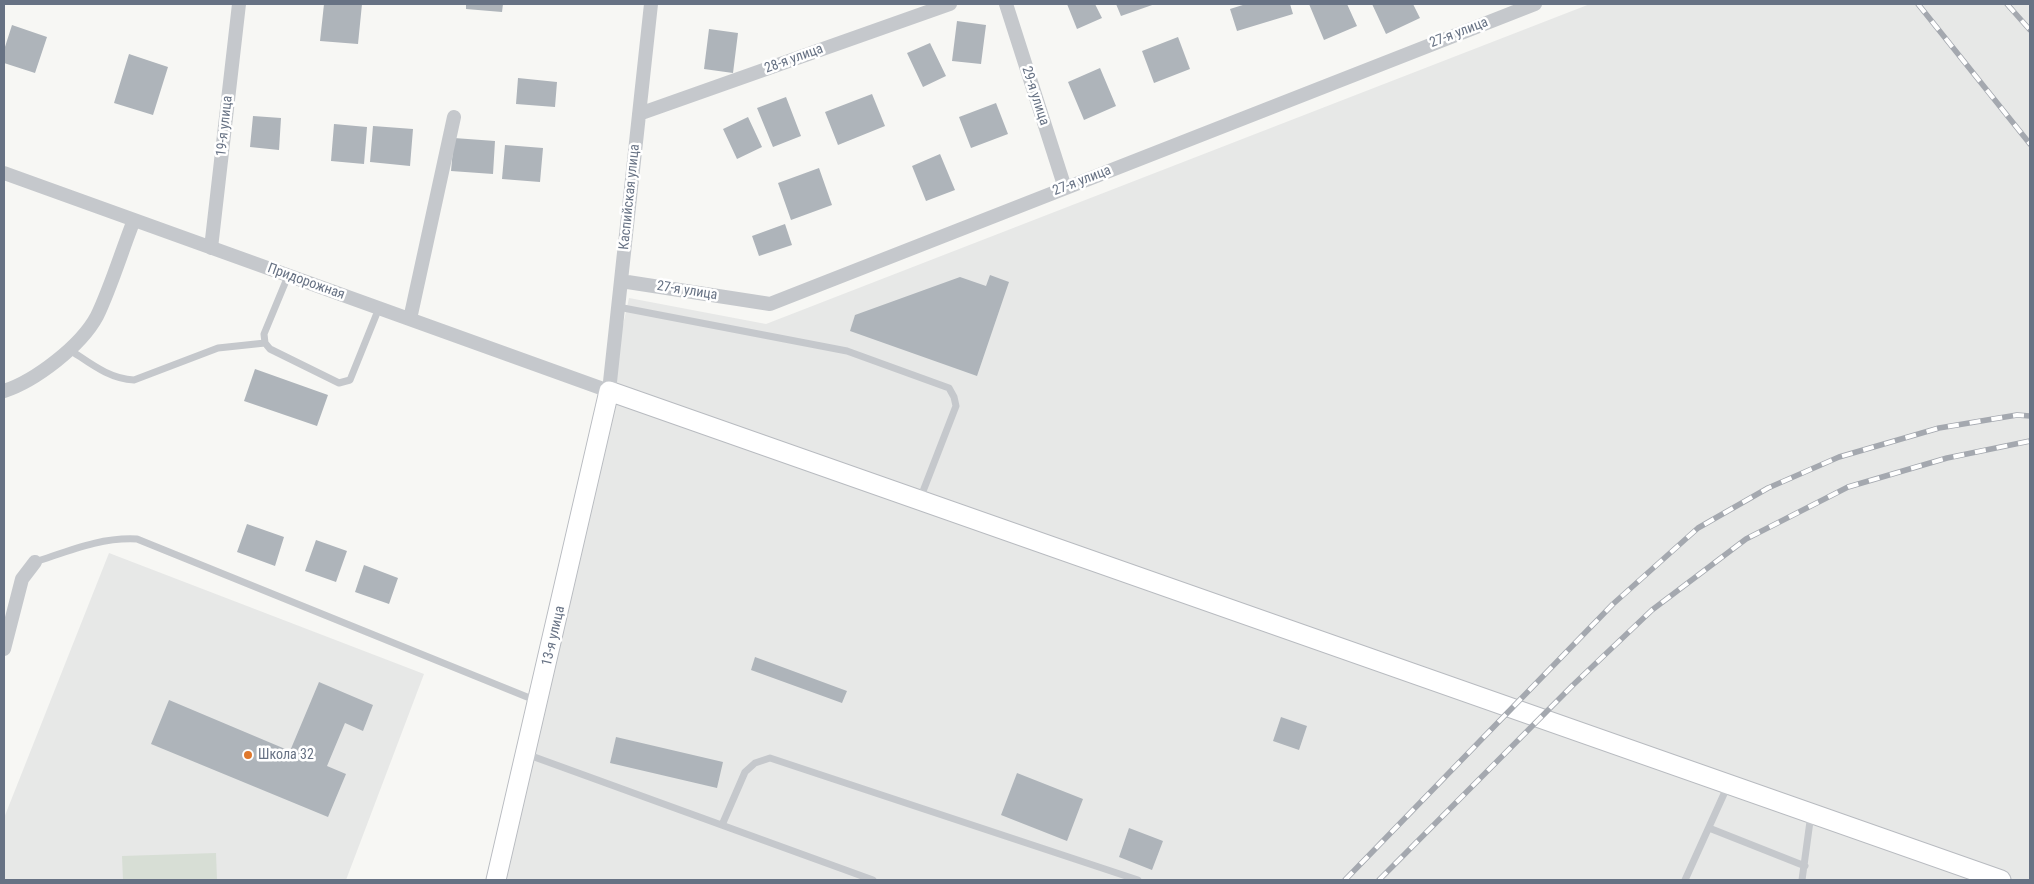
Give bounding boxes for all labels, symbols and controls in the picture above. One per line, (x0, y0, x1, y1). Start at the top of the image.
street label: 27-я улица (1427, 14, 1491, 52)
street label: 28-я улица (762, 41, 826, 77)
street label: 29-я улица (1018, 64, 1052, 128)
street label: 19-я улица (213, 95, 237, 157)
street label: Каспийская улица (616, 143, 644, 251)
street label: 27-я улица (1050, 162, 1114, 200)
street label: Придорожная (265, 260, 347, 304)
street label: 27-я улица (655, 278, 719, 304)
street label: 13-я улица (539, 604, 569, 668)
place label: Школа 32 (258, 747, 314, 763)
marker: Школа 32 (242, 749, 254, 761)

